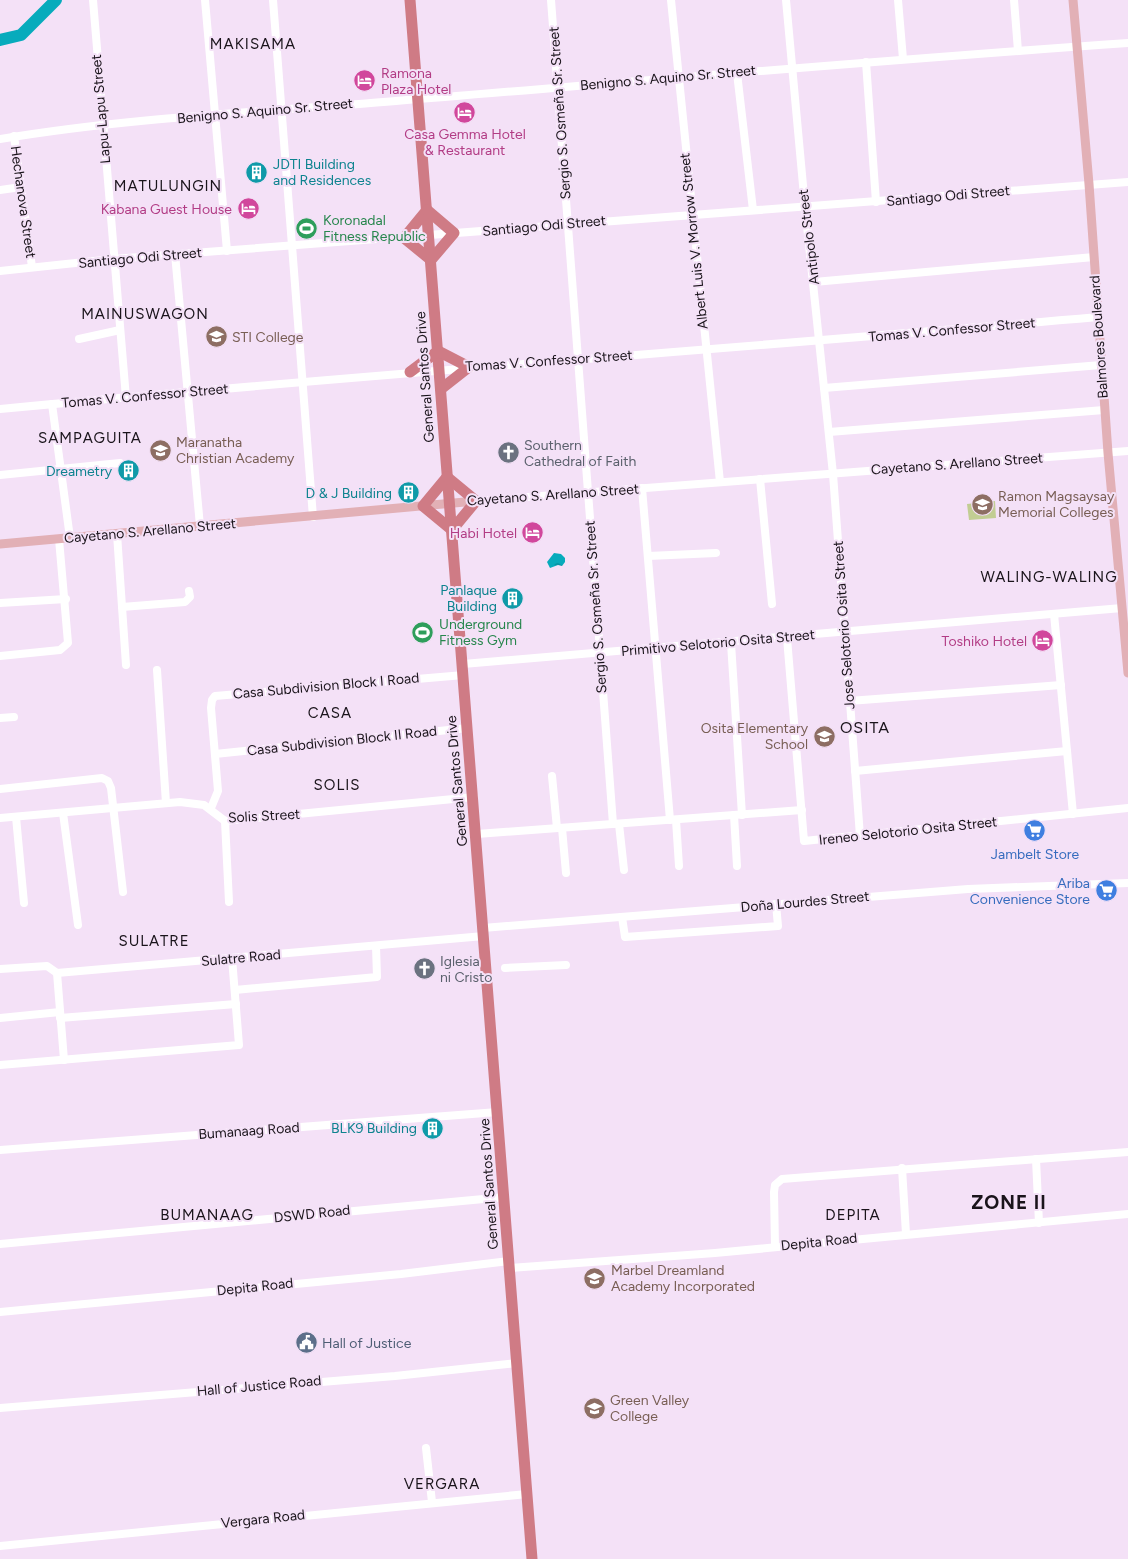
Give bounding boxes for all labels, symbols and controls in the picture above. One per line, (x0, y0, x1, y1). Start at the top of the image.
street label: Sergio S. Osmeña Sr. Street (545, 26, 575, 200)
district label: MAKISAMA (210, 35, 296, 53)
street label: Lapu-Lapu Street (88, 54, 114, 164)
street label: Benigno S. Aquino Sr. Street (579, 62, 757, 94)
place label: Ramona Plaza Hotel (381, 65, 451, 98)
hotel icon: Ramona Plaza Hotel (353, 69, 377, 93)
street label: Benigno S. Aquino Sr. Street (176, 95, 354, 127)
hotel icon: Casa Gemma Hotel & Restaurant (453, 100, 477, 124)
place label: Casa Gemma Hotel & Restaurant (404, 126, 526, 159)
street label: Hechanova Street (7, 145, 39, 259)
street label: Albert Luis V. Morrow Street (676, 152, 712, 330)
place label: JDTI Building and Residences (273, 156, 371, 189)
building icon: JDTI Building and Residences (245, 160, 269, 184)
district label: MATULUNGIN (114, 177, 222, 195)
street label: Santiago Odi Street (885, 182, 1011, 210)
street label: Antipolo Street (795, 188, 823, 286)
hotel icon: Kabana Guest House (236, 197, 260, 221)
place label: Kabana Guest House (101, 201, 232, 218)
place label: Koronadal Fitness Republic (323, 212, 426, 245)
street label: Santiago Odi Street (481, 212, 607, 240)
sports icon: Koronadal Fitness Republic (295, 216, 319, 240)
street label: Santiago Odi Street (77, 244, 203, 272)
street label: Balmores Boulevard (1086, 275, 1112, 399)
district label: MAINUSWAGON (81, 305, 209, 323)
street label: General Santos Drive (412, 311, 438, 443)
street label: Tomas V. Confessor Street (868, 314, 1036, 346)
school or university icon: STI College (204, 325, 228, 349)
place label: STI College (232, 329, 304, 346)
street label: Tomas V. Confessor Street (465, 347, 633, 375)
street label: Tomas V. Confessor Street (61, 380, 229, 412)
district label: SAMPAGUITA (38, 429, 142, 447)
place label: Maranatha Christian Academy (176, 434, 295, 467)
place label: Southern Cathedral of Faith (524, 437, 637, 470)
school or university icon: Maranatha Christian Academy (148, 438, 172, 462)
church icon: Southern Cathedral of Faith (496, 441, 520, 465)
street label: Cayetano S. Arellano Street (870, 450, 1044, 478)
building icon: Dreametry (116, 459, 140, 483)
place label: Dreametry (46, 463, 113, 480)
building icon: D & J Building (396, 481, 420, 505)
street label: Cayetano S. Arellano Street (466, 481, 640, 509)
place label: D & J Building (306, 485, 392, 502)
place label: Ramon Magsaysay Memorial Colleges (998, 488, 1115, 521)
school or university icon: Ramon Magsaysay Memorial Colleges (970, 492, 994, 516)
street label: Cayetano S. Arellano Street (63, 515, 237, 547)
street label: Sergio S. Osmeña Sr. Street (581, 520, 611, 694)
hotel icon: Habi Hotel (521, 521, 545, 545)
place label: Habi Hotel (450, 525, 517, 542)
street label: Jose Selotorio Osita Street (830, 540, 858, 710)
district label: WALING-WALING (980, 568, 1118, 586)
place label: Panlaque Building (440, 582, 497, 615)
building icon: Panlaque Building (501, 586, 525, 610)
place label: Underground Fitness Gym (439, 616, 522, 649)
sports icon: Underground Fitness Gym (411, 620, 435, 644)
street label: Primitivo Selotorio Osita Street (620, 626, 816, 660)
hotel icon: Toshiko Hotel (1031, 629, 1055, 653)
place label: Toshiko Hotel (942, 633, 1027, 650)
street label: Casa Subdivision Block I Road (232, 669, 420, 703)
district label: CASA (308, 704, 352, 722)
street label: General Santos Drive (443, 714, 471, 847)
district label: OSITA (840, 718, 890, 737)
place label: Osita Elementary School (701, 720, 809, 753)
street label: Casa Subdivision Block II Road (246, 723, 438, 759)
school or university icon: Osita Elementary School (812, 724, 836, 748)
district label: SOLIS (314, 776, 360, 794)
street label: Solis Street (227, 806, 301, 826)
street label: Ireneo Selotorio Osita Street (818, 813, 998, 849)
supermarket icon: Jambelt Store (1023, 819, 1047, 843)
place label: Jambelt Store (991, 846, 1079, 863)
place label: Ariba Convenience Store (970, 875, 1090, 908)
supermarket icon: Ariba Convenience Store (1094, 879, 1118, 903)
street label: Doña Lourdes Street (740, 888, 870, 916)
district label: SULATRE (118, 932, 190, 950)
street label: Sulatre Road (200, 946, 282, 970)
place label: Iglesia ni Cristo (440, 953, 493, 986)
church icon: Iglesia ni Cristo (412, 957, 436, 981)
building icon: BLK9 Building (421, 1116, 445, 1140)
street label: General Santos Drive (476, 1118, 502, 1250)
street label: Bumanaag Road (198, 1119, 300, 1143)
place label: BLK9 Building (331, 1120, 417, 1137)
district label: ZONE II (971, 1191, 1047, 1214)
street label: DSWD Road (273, 1202, 351, 1226)
district label: BUMANAAG (160, 1206, 254, 1224)
district label: DEPITA (825, 1206, 881, 1224)
street label: Depita Road (780, 1230, 858, 1254)
place label: Marbel Dreamland Academy Incorporated (611, 1262, 755, 1295)
school or university icon: Marbel Dreamland Academy Incorporated (583, 1266, 607, 1290)
street label: Depita Road (216, 1275, 294, 1299)
public building icon: Hall of Justice (294, 1331, 318, 1355)
place label: Hall of Justice (322, 1335, 412, 1352)
street label: Hall of Justice Road (196, 1372, 322, 1400)
place label: Green Valley College (610, 1392, 690, 1425)
school or university icon: Green Valley College (582, 1396, 606, 1420)
district label: VERGARA (404, 1475, 480, 1493)
street label: Vergara Road (220, 1506, 306, 1532)

